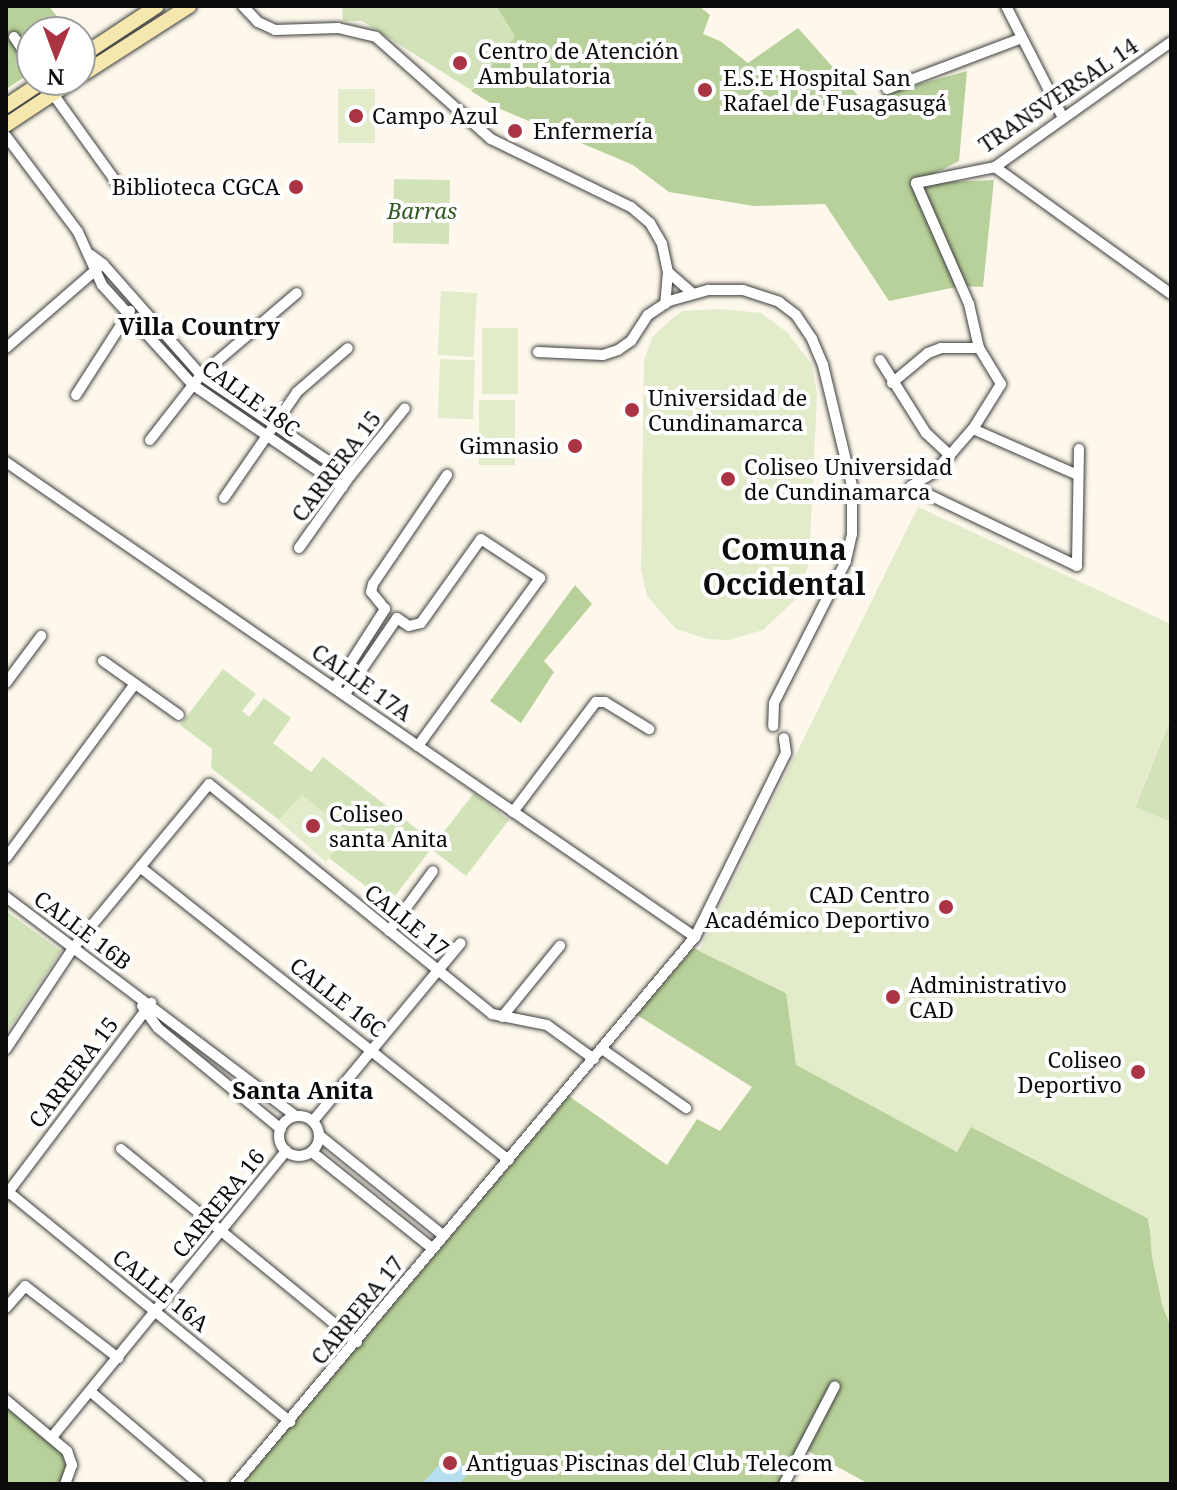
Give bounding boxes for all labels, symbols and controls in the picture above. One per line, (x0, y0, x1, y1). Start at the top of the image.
north arrow (16, 16, 96, 96)
street label: TRANSVERSAL 14 (974, 32, 1142, 158)
place label: Centro de Atención Ambulatoria (478, 37, 679, 88)
marker: Centro de Atención Ambulatoria (449, 52, 471, 74)
text: N (47, 63, 65, 93)
place label: E.S.E Hospital San Rafael de Fusagasugá (723, 64, 947, 116)
marker: E.S.E Hospital San Rafael de Fusagasugá (694, 79, 716, 101)
place label: Campo Azul (372, 103, 498, 129)
marker: Campo Azul (347, 107, 365, 125)
place label: Enfermería (533, 118, 653, 144)
marker: Enfermería (504, 120, 526, 142)
place label: Biblioteca CGCA (112, 174, 280, 200)
marker: Biblioteca CGCA (287, 178, 305, 196)
park label: Barras (387, 198, 457, 224)
district label: Villa Country (118, 312, 280, 340)
street label: CALLE 18C (197, 354, 305, 442)
place label: Universidad de Cundinamarca (648, 384, 807, 436)
marker: Universidad de Cundinamarca (623, 401, 641, 419)
street label: CARRERA 15 (286, 405, 386, 527)
place label: Gimnasio (459, 433, 559, 459)
marker: Gimnasio (566, 437, 584, 455)
place label: Coliseo Universidad de Cundinamarca (744, 453, 952, 504)
marker: Coliseo Universidad de Cundinamarca (719, 470, 737, 488)
district label: Comuna Occidental (702, 531, 866, 602)
street label: CALLE 17A (307, 638, 417, 726)
place label: Coliseo santa Anita (329, 800, 448, 852)
marker: Coliseo santa Anita (304, 817, 322, 835)
street label: CALLE 17 (360, 878, 454, 962)
place label: CAD Centro Académico Deportivo (705, 881, 930, 932)
street label: CALLE 16B (29, 885, 137, 975)
marker: CAD Centro Académico Deportivo (937, 898, 955, 916)
street label: CALLE 16C (285, 952, 391, 1042)
place label: Administrativo CAD (909, 971, 1067, 1022)
marker: Administrativo CAD (884, 988, 902, 1006)
street label: CARRERA 15 (23, 1011, 123, 1133)
place label: Coliseo Deportivo (1017, 1046, 1122, 1098)
marker: Coliseo Deportivo (1129, 1063, 1147, 1081)
district label: Santa Anita (232, 1076, 374, 1104)
street label: CARRERA 16 (166, 1143, 270, 1263)
street label: CALLE 16A (108, 1243, 214, 1337)
street label: CARRERA 17 (305, 1250, 409, 1370)
place label: Antiguas Piscinas del Club Telecom (466, 1450, 833, 1476)
marker: Antiguas Piscinas del Club Telecom (441, 1454, 459, 1472)

